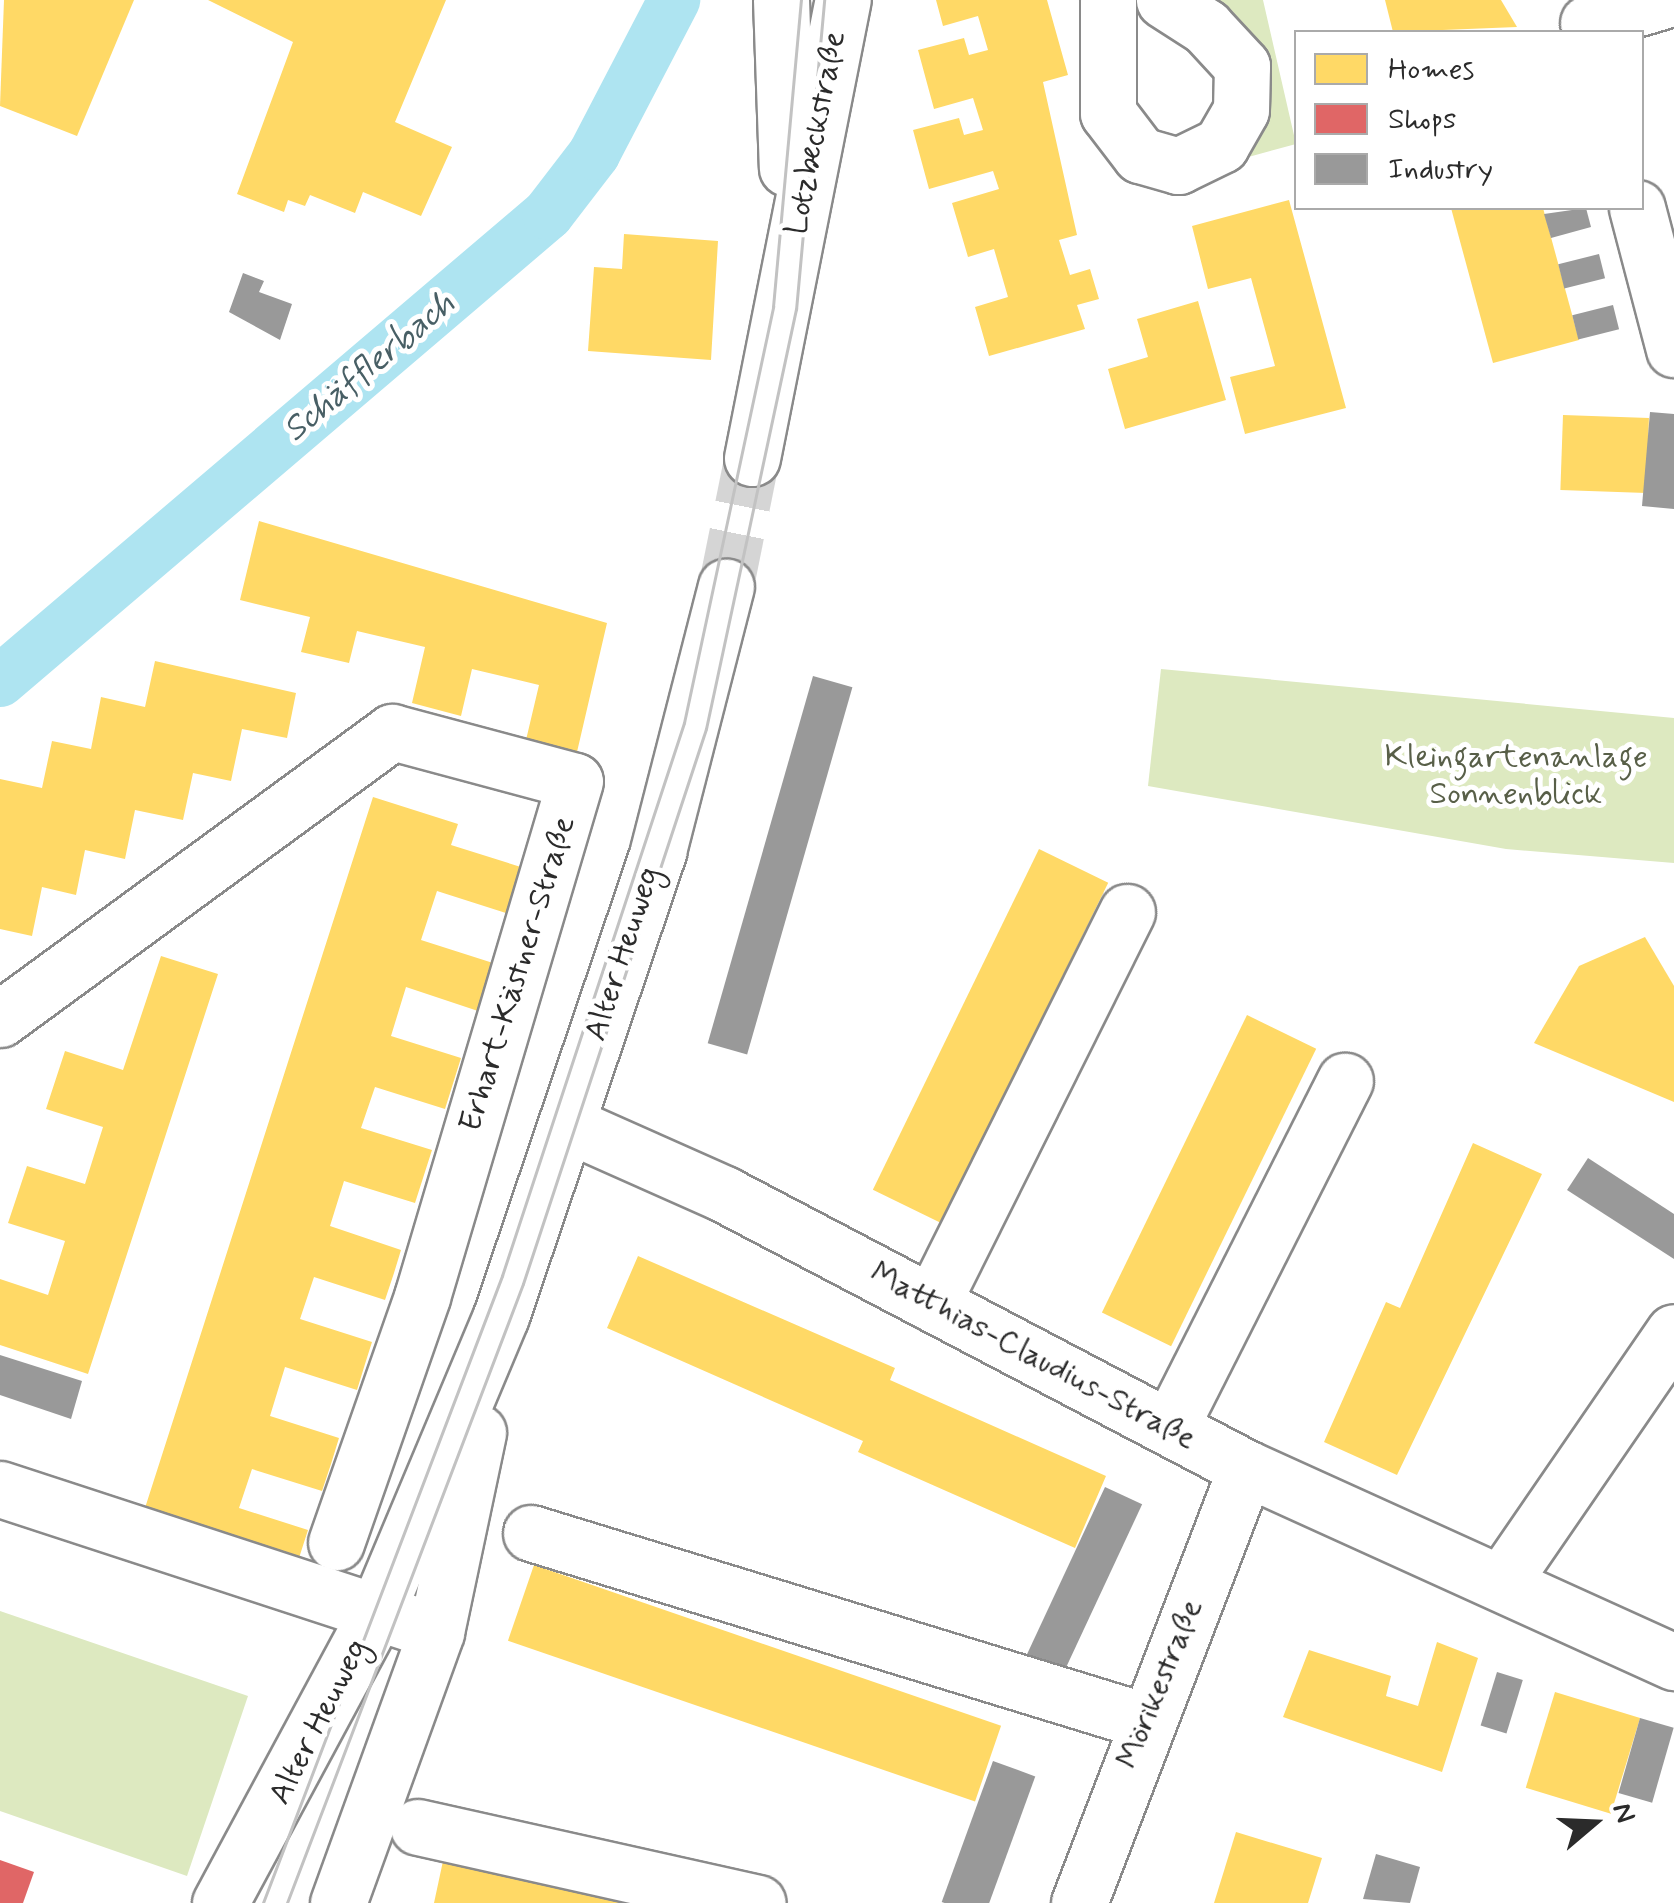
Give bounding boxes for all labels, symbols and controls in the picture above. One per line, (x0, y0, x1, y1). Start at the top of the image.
street label: Lotzbeckstraße (777, 28, 855, 238)
legend (1294, 30, 1644, 210)
text: Homes (1388, 50, 1474, 89)
text: Shops (1388, 100, 1456, 139)
text: Industry (1388, 150, 1493, 189)
water label: Schäfflerbach (274, 283, 464, 451)
park label: Kleingartenanlage Sonnenblick (1384, 739, 1648, 814)
street label: Erhart-Kästner-Straße (452, 812, 584, 1136)
street label: Alter Heuweg (577, 863, 669, 1045)
street label: Matthias-Claudius-Straße (864, 1254, 1202, 1458)
street label: Mörikestraße (1109, 1594, 1211, 1774)
street label: Alter Heuweg (261, 1634, 377, 1810)
north arrow (1544, 1773, 1644, 1873)
text: N (1602, 1798, 1643, 1828)

